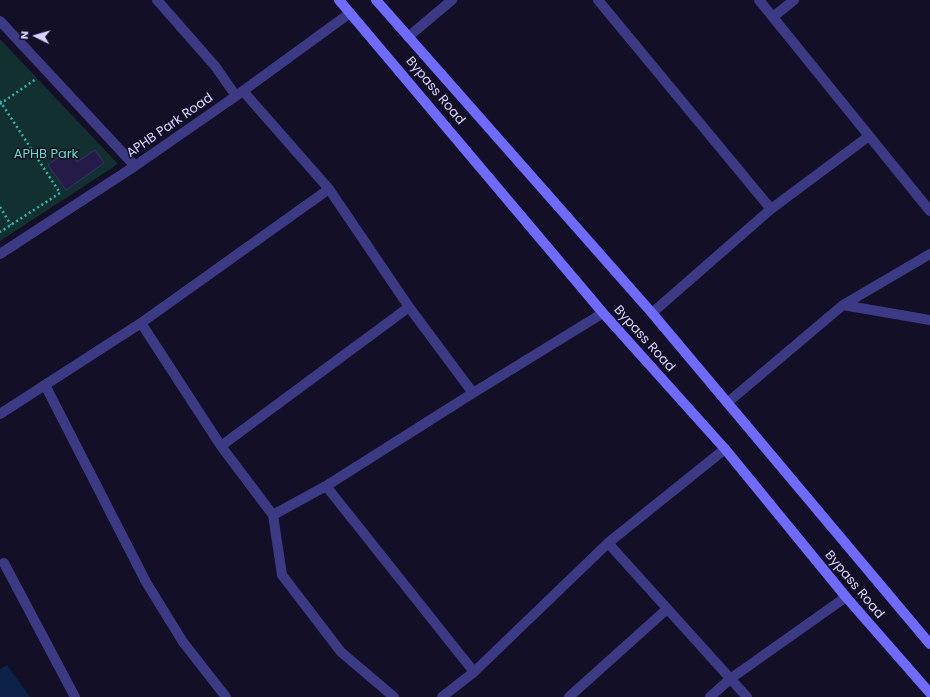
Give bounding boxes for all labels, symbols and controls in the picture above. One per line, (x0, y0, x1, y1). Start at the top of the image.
north arrow (16, 16, 56, 56)
text: N (16, 30, 32, 40)
street label: Bypass Road (402, 54, 468, 128)
street label: APHB Park Road (124, 90, 216, 162)
park label: APHB Park (14, 147, 78, 163)
street label: Bypass Road (610, 303, 678, 375)
street label: Bypass Road (821, 548, 887, 622)

